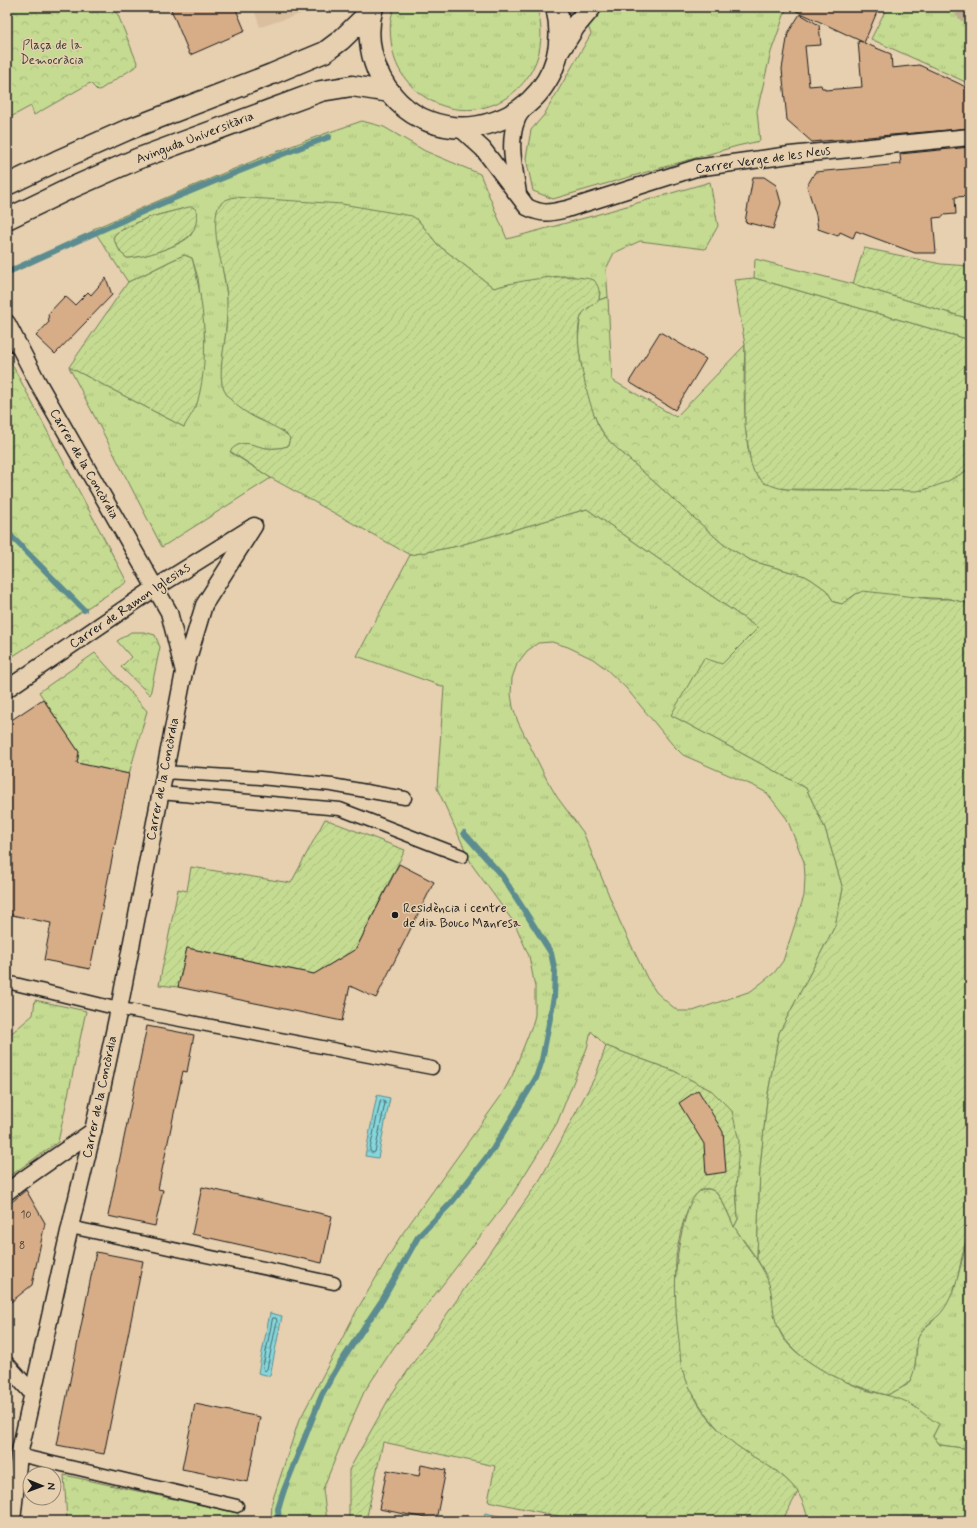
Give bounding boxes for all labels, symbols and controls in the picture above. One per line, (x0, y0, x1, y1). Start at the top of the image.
park label: Plaça de la Democràcia (20, 37, 84, 69)
street label: Avinguda Universitària (134, 108, 257, 169)
street label: Carrer Verge de les Neus (694, 142, 832, 178)
street label: Carrer de la Concòrdia (45, 406, 123, 522)
street label: Carrer de Ramon Iglesias (66, 559, 194, 654)
street label: Carrer de la Concòrdia (143, 716, 183, 842)
place label: Residència i centre de dia Bouco Manresa (403, 900, 521, 932)
marker: Residència i centre de dia Bouco Manresa (390, 910, 400, 920)
street label: Carrer de la Concòrdia (79, 1034, 121, 1160)
house number: 10 (20, 1208, 32, 1222)
house number: 8 (19, 1239, 25, 1253)
north arrow (22, 1466, 62, 1506)
text: N (44, 1482, 58, 1490)

